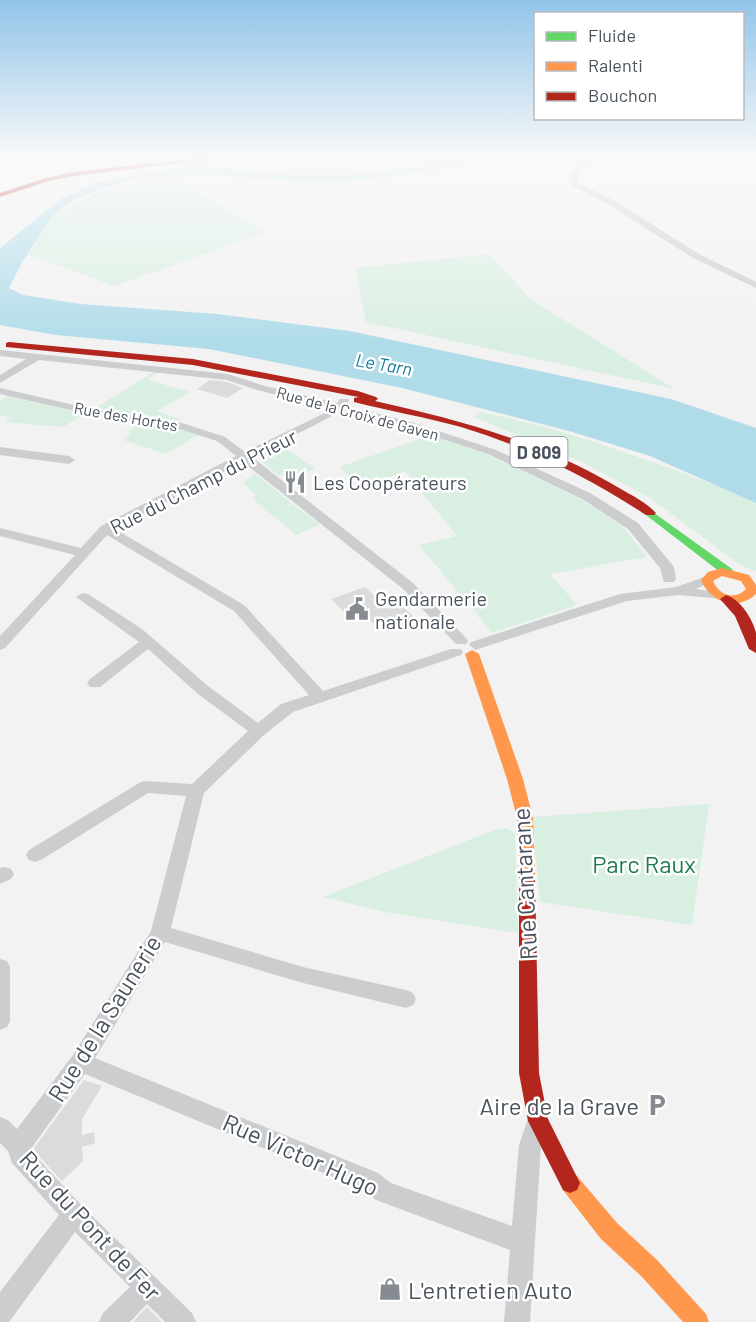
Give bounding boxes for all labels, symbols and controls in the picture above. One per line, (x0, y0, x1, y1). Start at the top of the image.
legend (534, 12, 744, 120)
text: Fluide (588, 24, 636, 46)
text: Ralenti (588, 54, 643, 76)
text: Bouchon (588, 84, 657, 106)
water label: Le Tarn (354, 348, 414, 380)
street label: Rue de la Croix de Gaven (275, 382, 441, 444)
street label: Rue des Hortes (73, 398, 179, 434)
street label: Rue du Champ du Prieur (106, 423, 300, 539)
road number: D 809 (510, 437, 568, 467)
restaurant icon: Les Coopérateurs (282, 469, 308, 495)
place label: Les Coopérateurs (313, 470, 467, 494)
place label: Gendarmerie nationale (375, 586, 487, 633)
public building icon: Gendarmerie nationale (344, 596, 370, 622)
street label: Rue Cantarane (506, 807, 542, 961)
park label: Parc Raux (592, 849, 696, 878)
street label: Rue de la Saunerie (41, 929, 167, 1107)
place label: Aire de la Grave (480, 1091, 639, 1120)
parking icon: Aire de la Grave (644, 1092, 670, 1118)
street label: Rue Victor Hugo (219, 1107, 383, 1201)
street label: Rue du Pont de Fer (14, 1144, 168, 1306)
place label: L'entretien Auto (408, 1275, 573, 1304)
shop icon: L'entretien Auto (377, 1276, 403, 1302)

